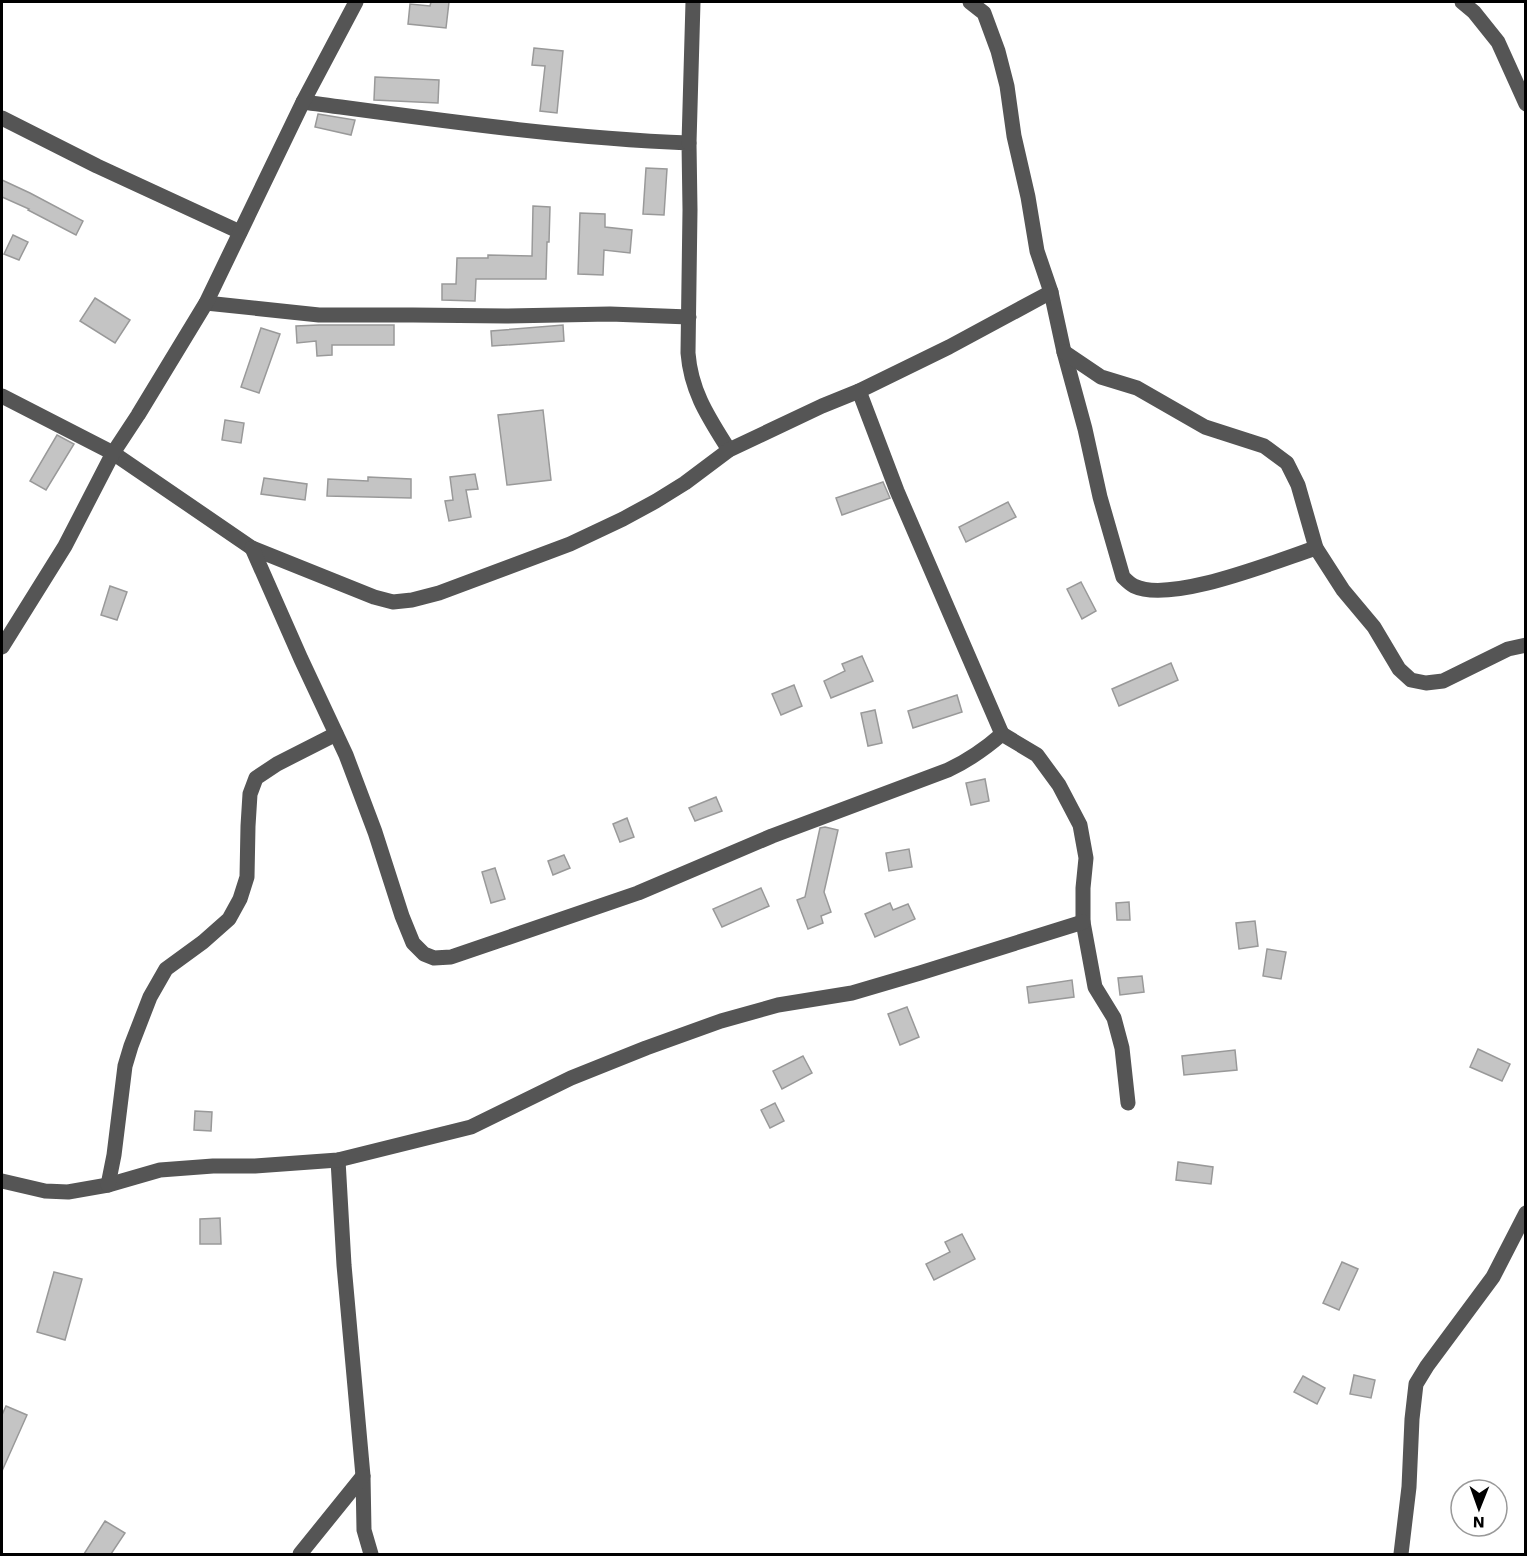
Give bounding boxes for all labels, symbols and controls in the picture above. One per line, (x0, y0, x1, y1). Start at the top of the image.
north arrow (1449, 1478, 1509, 1538)
text: N (1473, 1513, 1485, 1532)

